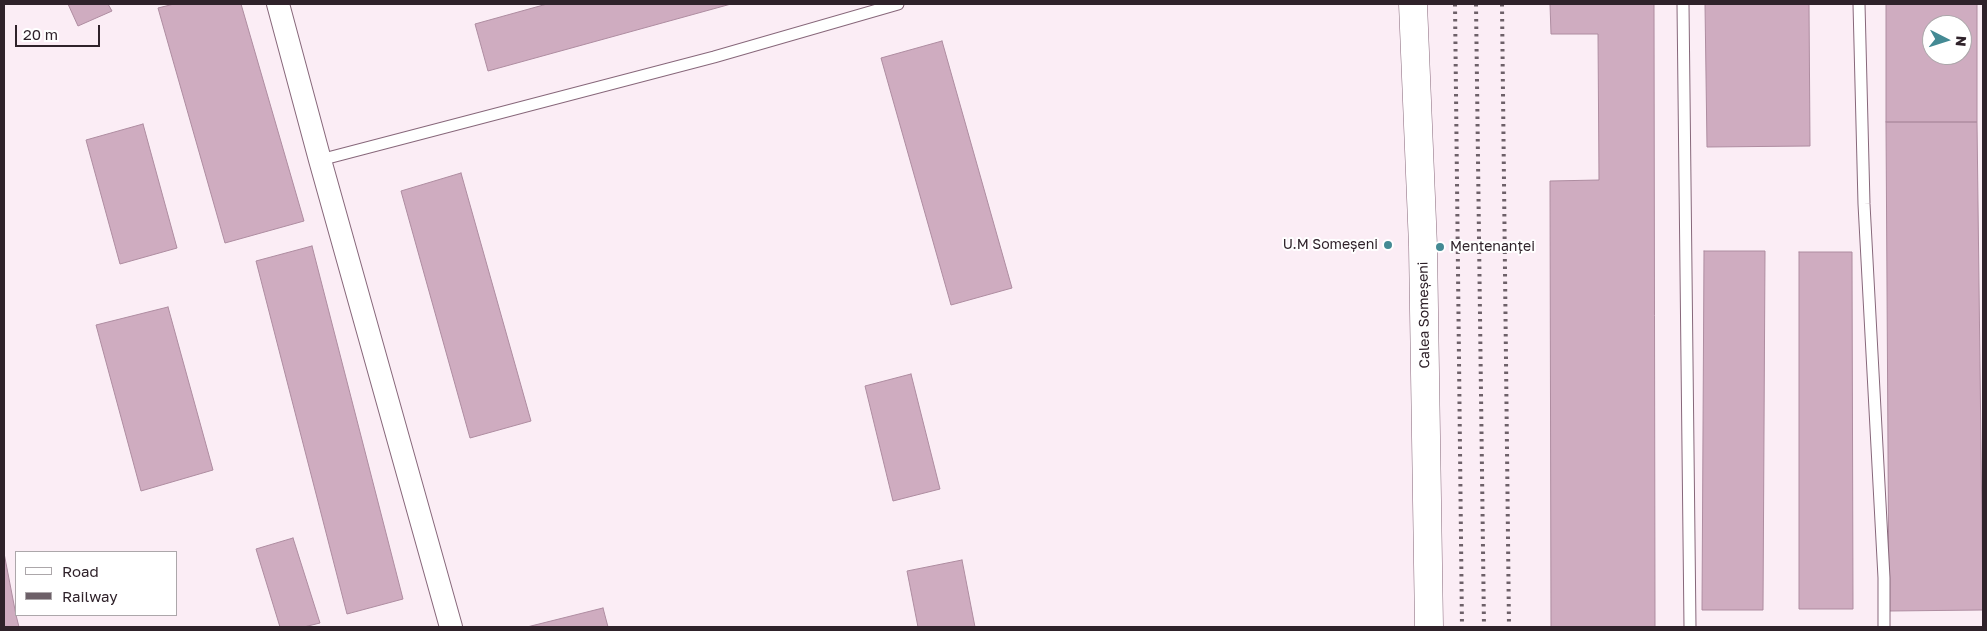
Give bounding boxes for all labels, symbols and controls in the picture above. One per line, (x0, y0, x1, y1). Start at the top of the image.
scale bar (18, 15, 102, 47)
north arrow (1922, 15, 1972, 65)
text: 20 m (23, 25, 58, 43)
text: N (1953, 35, 1970, 47)
place label: U.M Someșeni (1283, 237, 1378, 253)
marker: U.M Someșeni (1382, 239, 1394, 251)
place label: Mentenanței (1450, 239, 1535, 255)
marker: Mentenanței (1434, 241, 1446, 253)
street label: Calea Someșeni (1415, 261, 1433, 369)
legend (15, 551, 178, 616)
text: Road (62, 562, 99, 580)
text: Railway (62, 587, 118, 605)

